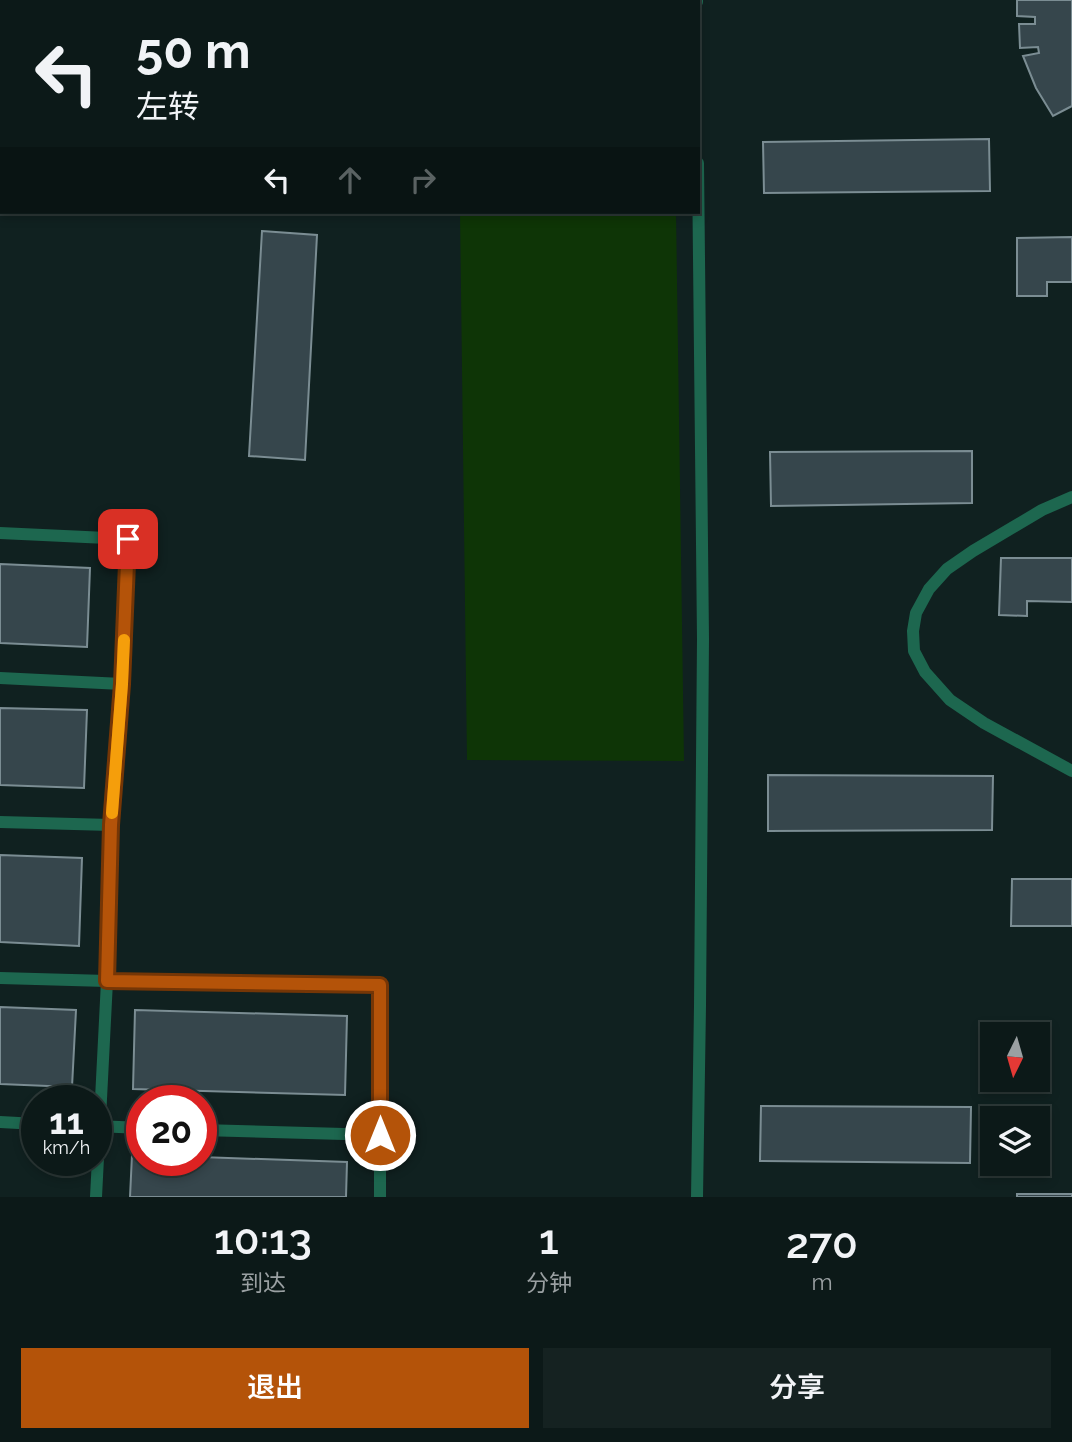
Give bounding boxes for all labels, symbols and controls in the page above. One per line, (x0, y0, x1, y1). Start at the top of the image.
text: 50 m (136, 22, 251, 79)
icon: left (21, 28, 112, 119)
text: 左转 (136, 88, 200, 125)
icon: left (258, 161, 296, 199)
icon: ahead (331, 161, 369, 199)
icon: right (404, 161, 442, 199)
pin (98, 509, 158, 569)
icon: arrive (109, 520, 147, 558)
north arrow (980, 1022, 1050, 1092)
map controls (980, 1022, 1050, 1176)
speed limit sign: 20 (126, 1085, 217, 1176)
position arrow (343, 1098, 417, 1172)
text: 11 (49, 1101, 84, 1142)
button: layers (980, 1106, 1050, 1176)
text: km/h (43, 1137, 90, 1158)
text: 10:13 (214, 1215, 312, 1264)
text: 1 (539, 1215, 559, 1264)
text: 270 (786, 1219, 858, 1268)
text: m (811, 1268, 833, 1295)
text: 到达 (240, 1269, 286, 1296)
text: 分钟 (526, 1269, 572, 1296)
button: 退出 (21, 1348, 529, 1428)
button: 分享 (543, 1348, 1051, 1428)

